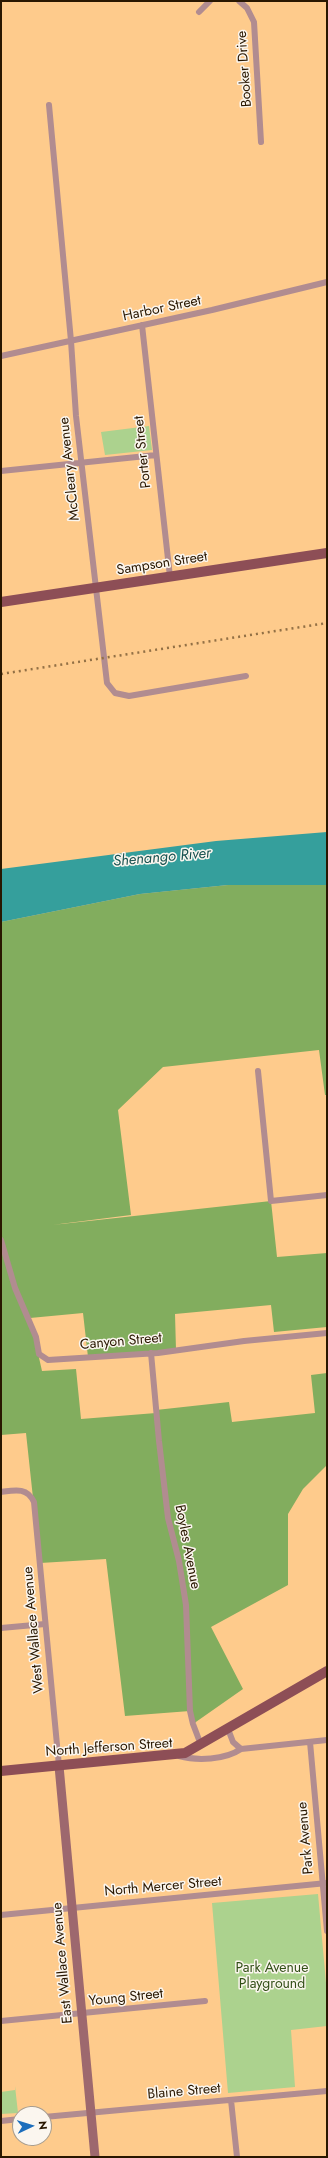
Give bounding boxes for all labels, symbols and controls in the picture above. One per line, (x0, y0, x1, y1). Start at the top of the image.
street label: Booker Drive (234, 30, 256, 108)
street label: Harbor Street (121, 293, 203, 325)
street label: Porter Street (131, 415, 155, 489)
street label: McCleary Avenue (56, 416, 84, 522)
street label: Sampson Street (115, 549, 209, 579)
water label: Shenango River (112, 845, 212, 871)
street label: Canyon Street (79, 1330, 163, 1354)
street label: Boyles Avenue (171, 1504, 203, 1590)
street label: West Wallace Avenue (20, 1566, 48, 1694)
street label: North Jefferson Street (45, 1735, 173, 1761)
street label: Park Avenue (294, 1801, 318, 1875)
street label: North Mercer Street (104, 1874, 222, 1900)
street label: East Wallace Avenue (49, 1902, 77, 2024)
park label: Park Avenue Playground (236, 1961, 308, 1994)
street label: Young Street (88, 1986, 164, 2010)
street label: Blaine Street (147, 2080, 221, 2104)
north arrow (12, 2106, 52, 2146)
text: N (35, 2120, 51, 2130)

